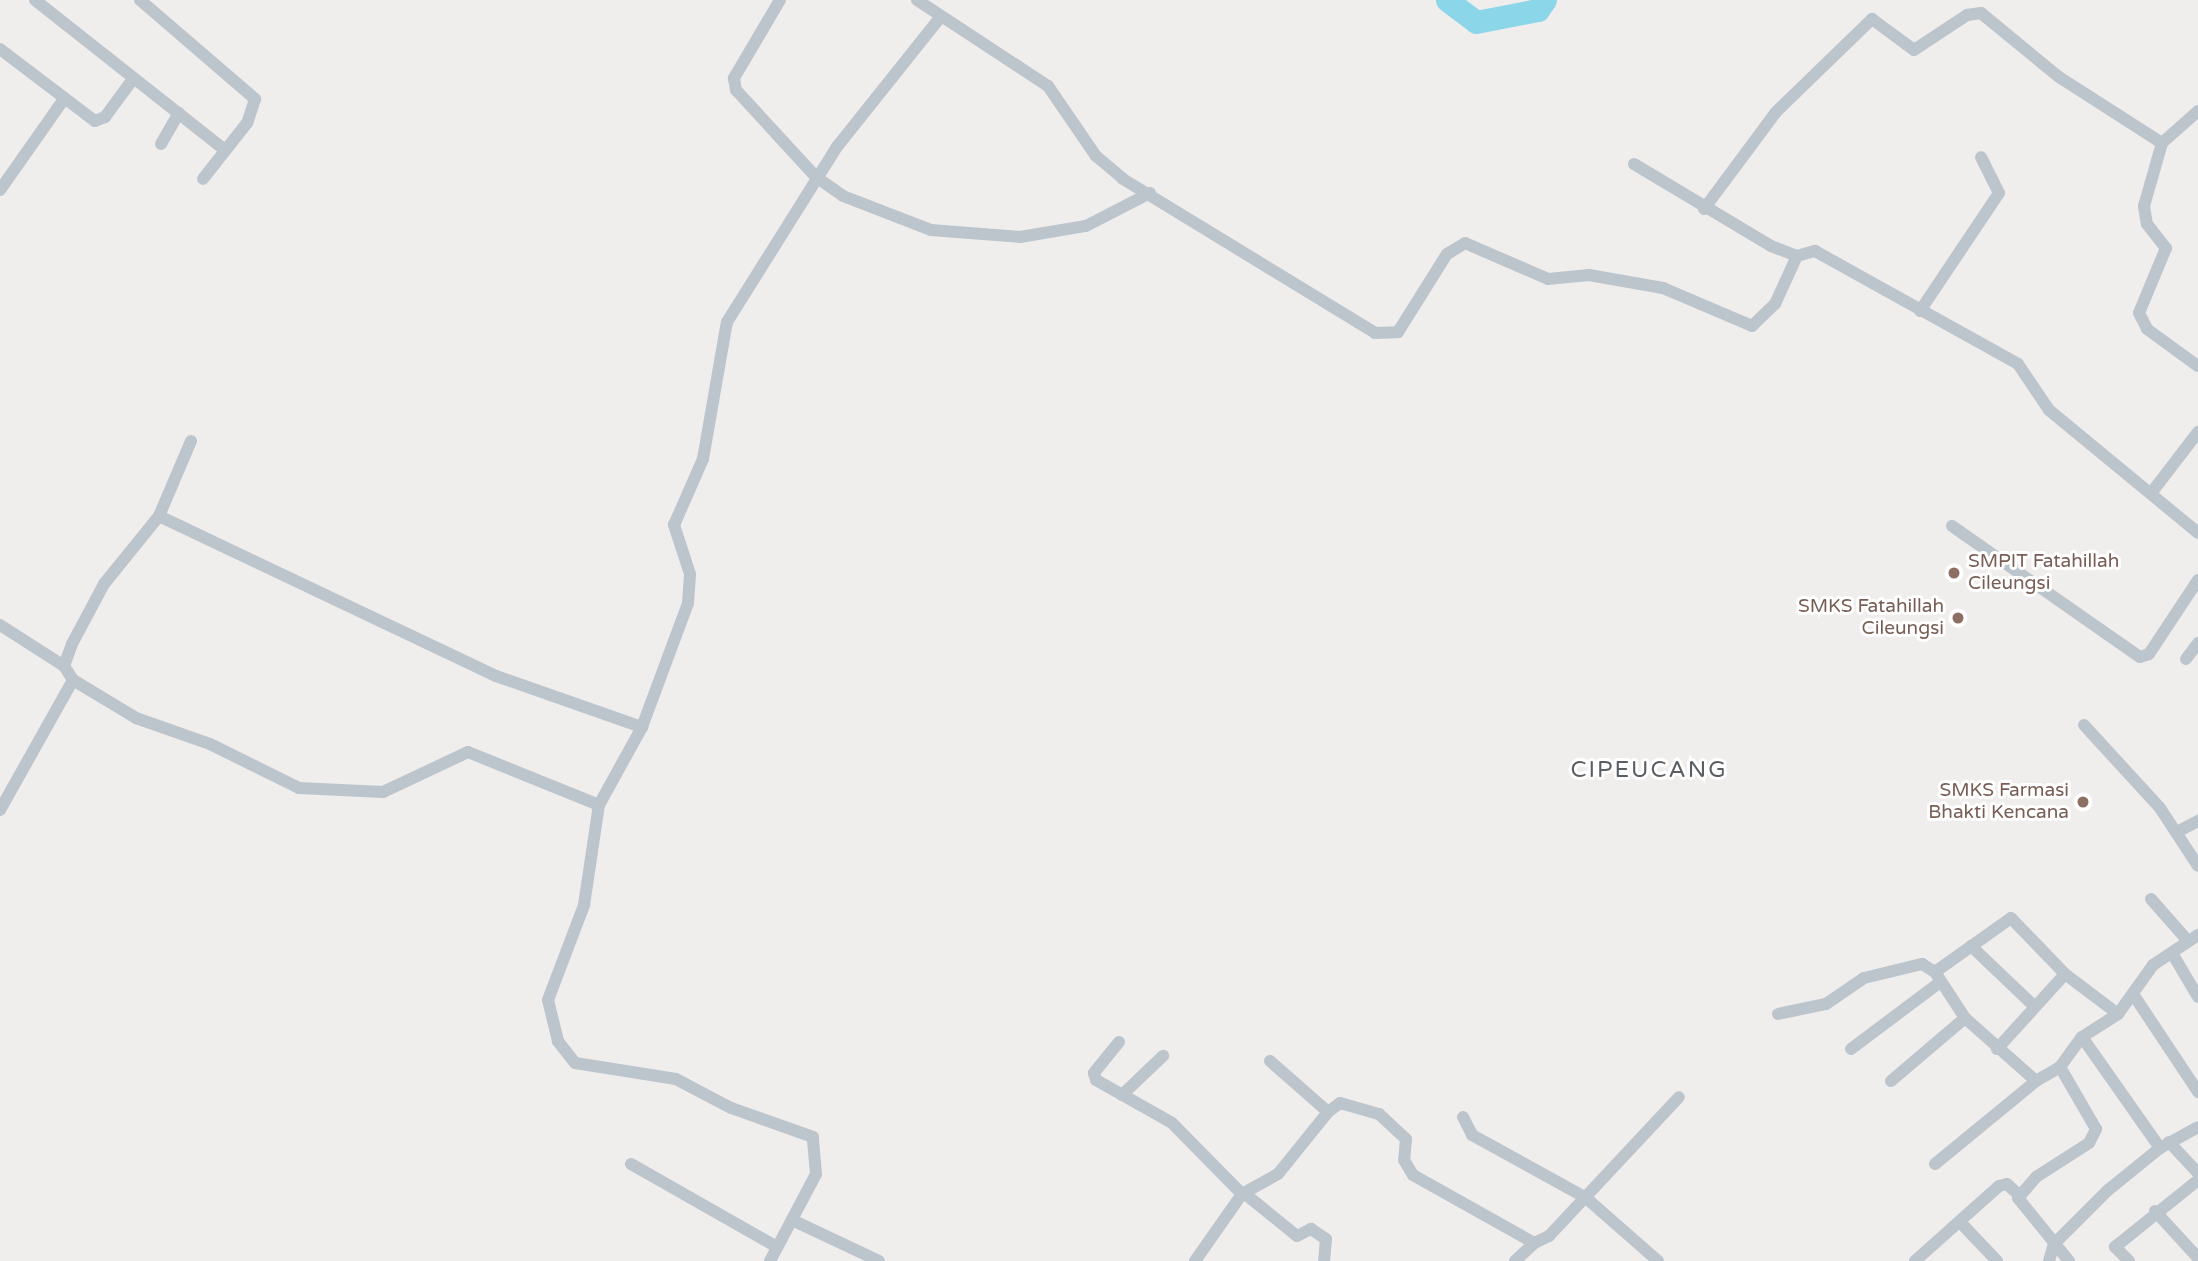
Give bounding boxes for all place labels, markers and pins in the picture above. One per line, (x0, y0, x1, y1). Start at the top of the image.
place label: SMPIT Fatahillah Cileungsi (1968, 551, 2119, 595)
marker: SMPIT Fatahillah Cileungsi (1946, 565, 1962, 581)
place label: SMKS Fatahillah Cileungsi (1798, 596, 1944, 640)
marker: SMKS Fatahillah Cileungsi (1950, 610, 1966, 626)
place label: SMKS Farmasi Bhakti Kencana (1928, 780, 2069, 824)
marker: SMKS Farmasi Bhakti Kencana (2075, 794, 2091, 810)

